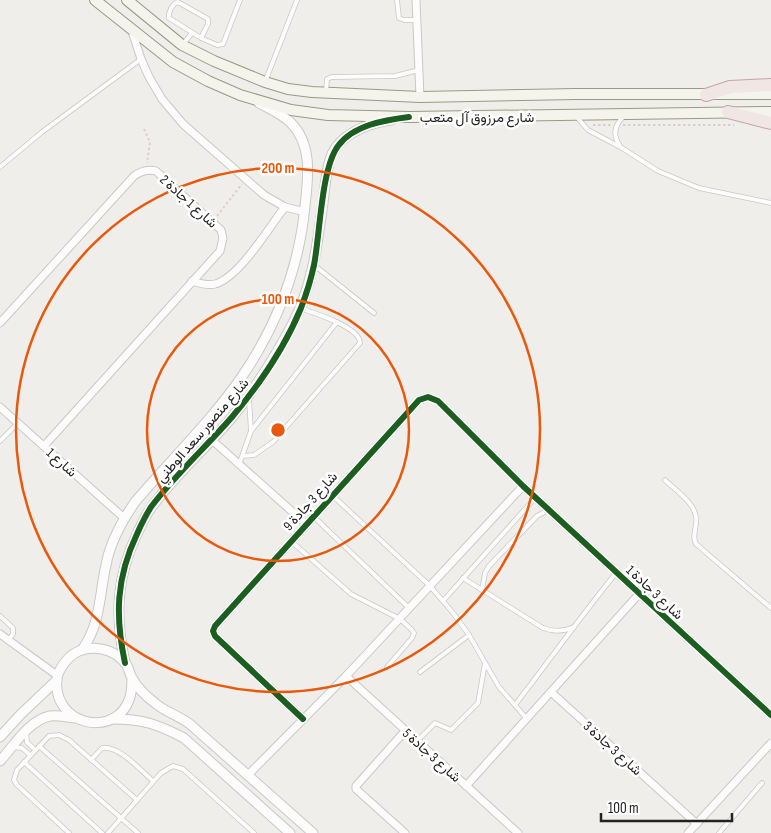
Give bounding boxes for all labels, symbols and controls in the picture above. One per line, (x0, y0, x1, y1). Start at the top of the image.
street label: شارع مرزوق آل متعب (420, 109, 534, 128)
text: 200 m (261, 159, 295, 178)
street label: شارع 1 جادة 2 (155, 171, 221, 233)
text: 100 m (262, 290, 294, 309)
street label: شارع منصور سعد الوطني (152, 375, 255, 488)
centre of rings (269, 421, 287, 439)
street label: شارع 1 (42, 444, 80, 482)
street label: شارع 3 جادة 9 (280, 468, 343, 536)
street label: شارع 3 جادة 1 (621, 562, 687, 625)
street label: شارع 3 جادة 3 (579, 718, 645, 781)
street label: شارع 3 جادة 5 (398, 725, 464, 787)
scale bar (601, 790, 732, 822)
text: 100 m (608, 799, 639, 818)

